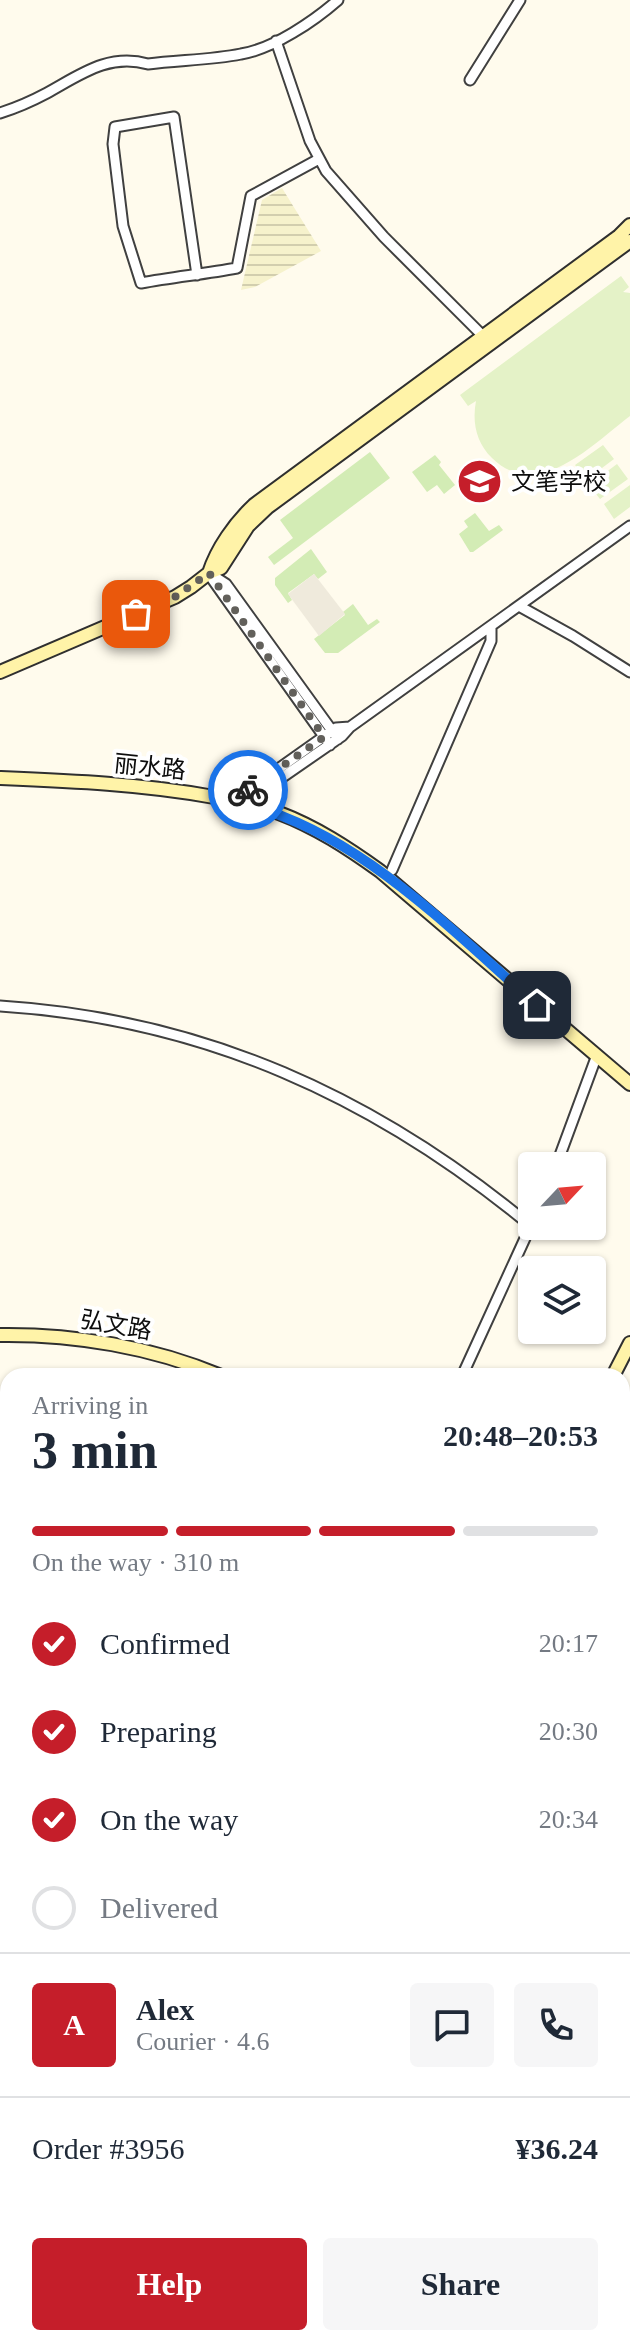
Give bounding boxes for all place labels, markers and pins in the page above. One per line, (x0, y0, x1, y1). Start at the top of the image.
school or university icon: 文笔学校 (456, 458, 504, 506)
place label: 文笔学校 (511, 469, 607, 495)
pin (102, 580, 170, 648)
pin (503, 971, 571, 1039)

